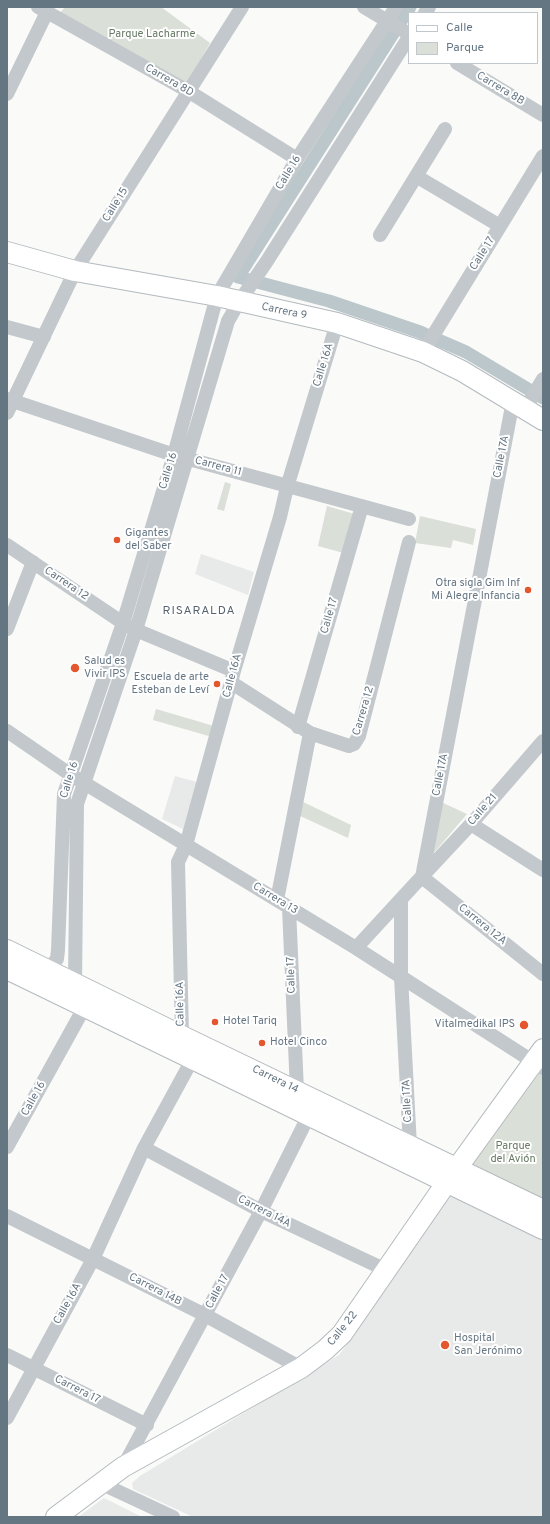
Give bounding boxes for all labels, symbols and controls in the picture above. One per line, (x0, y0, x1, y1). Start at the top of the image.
legend (408, 12, 538, 64)
text: Calle (446, 20, 473, 36)
park label: Parque Lacharme (109, 28, 195, 42)
text: Parque (446, 40, 484, 56)
street label: Carrera 8D (142, 62, 196, 100)
street label: Carrera 8B (474, 70, 526, 108)
street label: Calle 16 (274, 153, 304, 193)
street label: Calle 15 (100, 185, 132, 225)
street label: Calle 17 (468, 235, 498, 273)
street label: Carrera 9 (260, 301, 308, 323)
street label: Calle 16A (311, 342, 337, 388)
street label: Calle 17A (491, 435, 513, 479)
street label: Calle 16 (157, 451, 181, 491)
street label: Carrera 11 (193, 454, 243, 480)
place label: Gigantes del Saber (125, 527, 172, 553)
marker: Gigantes del Saber (112, 535, 122, 545)
street label: Carrera 12 (41, 564, 91, 604)
place label: Otra sigla Gim Inf Mi Alegre Infancia (431, 577, 520, 603)
marker: Otra sigla Gim Inf Mi Alegre Infancia (523, 585, 533, 595)
street label: Calle 17 (319, 596, 341, 636)
district label: RISARALDA (162, 605, 236, 619)
street label: Calle 16A (221, 653, 245, 699)
place label: Salud es Vivir IPS (84, 655, 126, 681)
marker: Salud es Vivir IPS (69, 662, 81, 674)
place label: Escuela de arte Esteban de Leví (132, 671, 209, 697)
marker: Escuela de arte Esteban de Leví (212, 679, 222, 689)
street label: Carrera 12 (351, 685, 377, 737)
street label: Calle 17A (430, 753, 452, 797)
street label: Calle 16 (58, 760, 82, 800)
street label: Calle 21 (466, 791, 500, 829)
street label: Carrera 13 (250, 880, 300, 918)
street label: Carrera 12A (455, 902, 509, 948)
street label: Calle 17 (285, 956, 299, 994)
street label: Calle 16A (174, 981, 188, 1027)
place label: Hotel Tariq (223, 1015, 277, 1029)
marker: Hotel Tariq (210, 1017, 220, 1027)
place label: Vitalmedikal IPS (435, 1018, 515, 1032)
marker: Vitalmedikal IPS (518, 1019, 530, 1031)
place label: Hotel Cinco (270, 1036, 327, 1050)
marker: Hotel Cinco (257, 1038, 267, 1048)
street label: Carrera 14 (249, 1063, 301, 1097)
street label: Calle 16 (19, 1079, 49, 1119)
street label: Calle 17A (400, 1079, 416, 1123)
park label: Parque del Avión (490, 1140, 536, 1166)
street label: Carrera 14A (235, 1193, 293, 1231)
street label: Carrera 14B (126, 1271, 184, 1309)
street label: Calle 17 (203, 1273, 233, 1311)
street label: Calle 16A (51, 1281, 85, 1327)
street label: Calle 22 (325, 1309, 361, 1349)
place label: Hospital San Jerónimo (454, 1332, 522, 1358)
marker: Hospital San Jerónimo (439, 1339, 451, 1351)
street label: Carrera 17 (52, 1373, 102, 1407)

